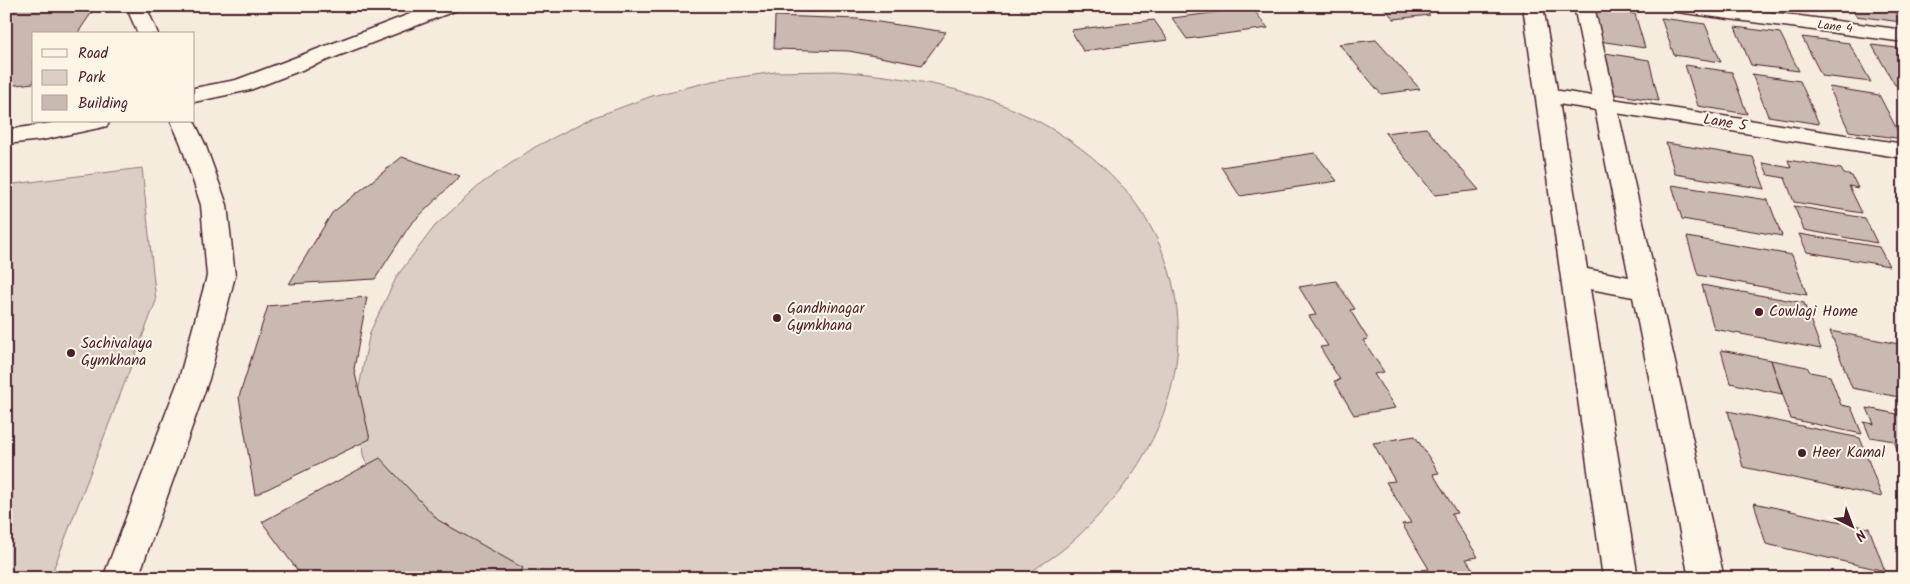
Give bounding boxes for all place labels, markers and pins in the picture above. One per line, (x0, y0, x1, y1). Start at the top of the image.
place label: Gandhinagar Gymkhana (787, 297, 865, 338)
place label: Cowlagi Home (1769, 300, 1858, 324)
marker: Cowlagi Home (1753, 306, 1765, 318)
marker: Gandhinagar Gymkhana (771, 312, 783, 324)
place label: Sachivalaya Gymkhana (81, 332, 152, 373)
marker: Sachivalaya Gymkhana (65, 347, 77, 359)
place label: Heer Kamal (1812, 441, 1885, 465)
marker: Heer Kamal (1796, 447, 1808, 459)

